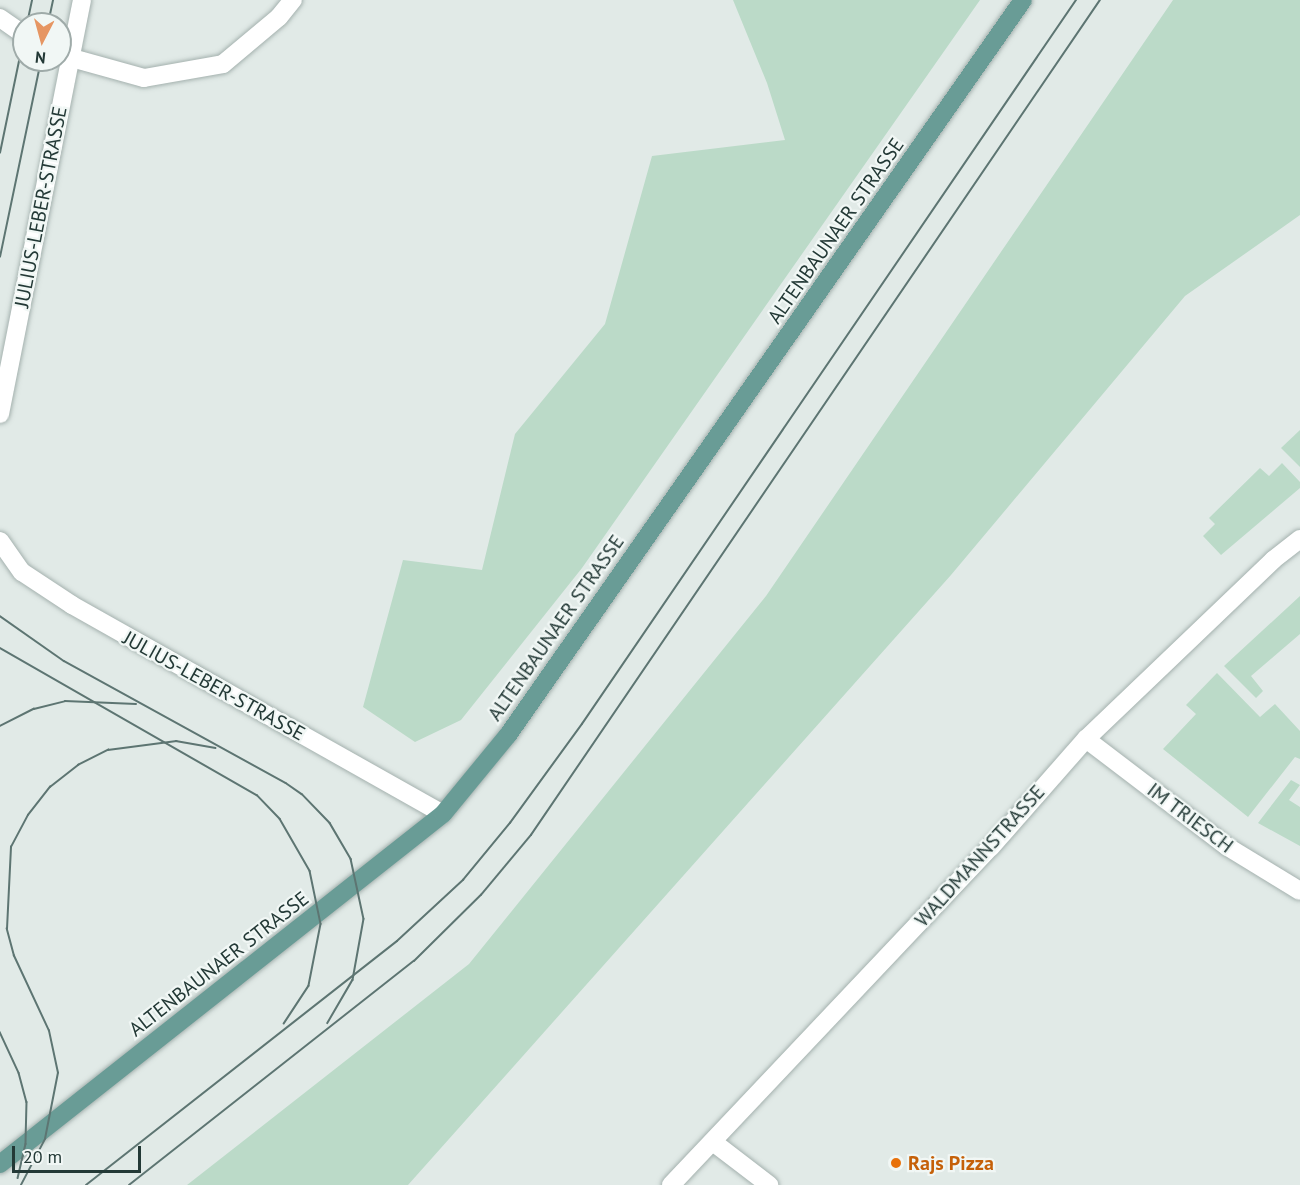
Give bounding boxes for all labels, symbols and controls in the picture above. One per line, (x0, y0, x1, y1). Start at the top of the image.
north arrow (12, 12, 72, 72)
text: N (34, 47, 47, 68)
street label: JULIUS-LEBER-STRASSE (10, 104, 72, 310)
street label: ALTENBAUNAER STRASSE (763, 134, 909, 328)
street label: ALTENBAUNAER STRASSE (483, 531, 629, 725)
street label: JULIUS-LEBER-STRASSE (119, 626, 309, 746)
street label: IM TRIESCH (1142, 778, 1238, 858)
street label: WALDMANNSTRASSE (910, 780, 1050, 932)
street label: ALTENBAUNAER STRASSE (124, 886, 314, 1042)
scale bar (15, 1134, 144, 1172)
text: 20 m (23, 1145, 62, 1168)
place label: Rajs Pizza (908, 1151, 994, 1175)
marker: Rajs Pizza (889, 1156, 903, 1170)

